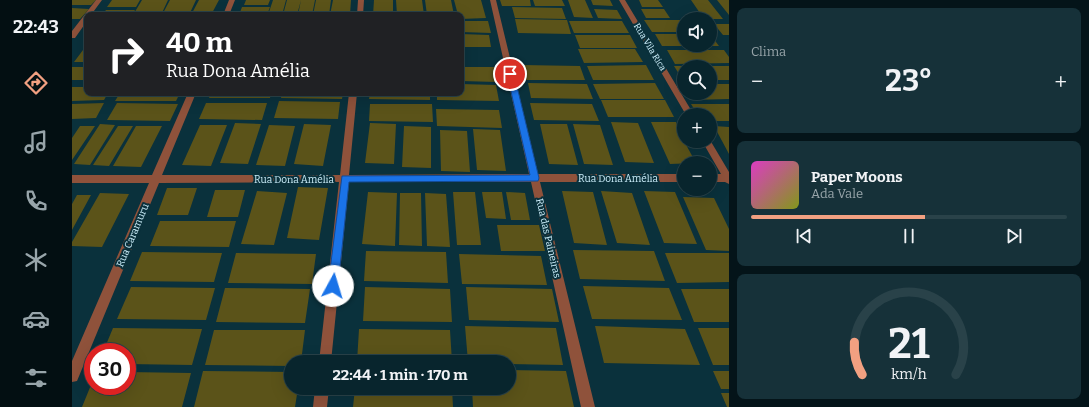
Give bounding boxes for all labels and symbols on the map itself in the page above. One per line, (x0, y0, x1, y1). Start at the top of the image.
street label: Rua Vila Rica (632, 21, 668, 73)
pin (493, 57, 527, 91)
street label: Rua Dona Amélia (578, 173, 658, 185)
street label: Rua Dona Amélia (254, 174, 334, 186)
street label: Rua das Paineiras (533, 197, 563, 279)
street label: Rua Caramuru (114, 202, 152, 269)
position arrow (312, 265, 354, 307)
speed limit sign: 30 (84, 343, 136, 395)

